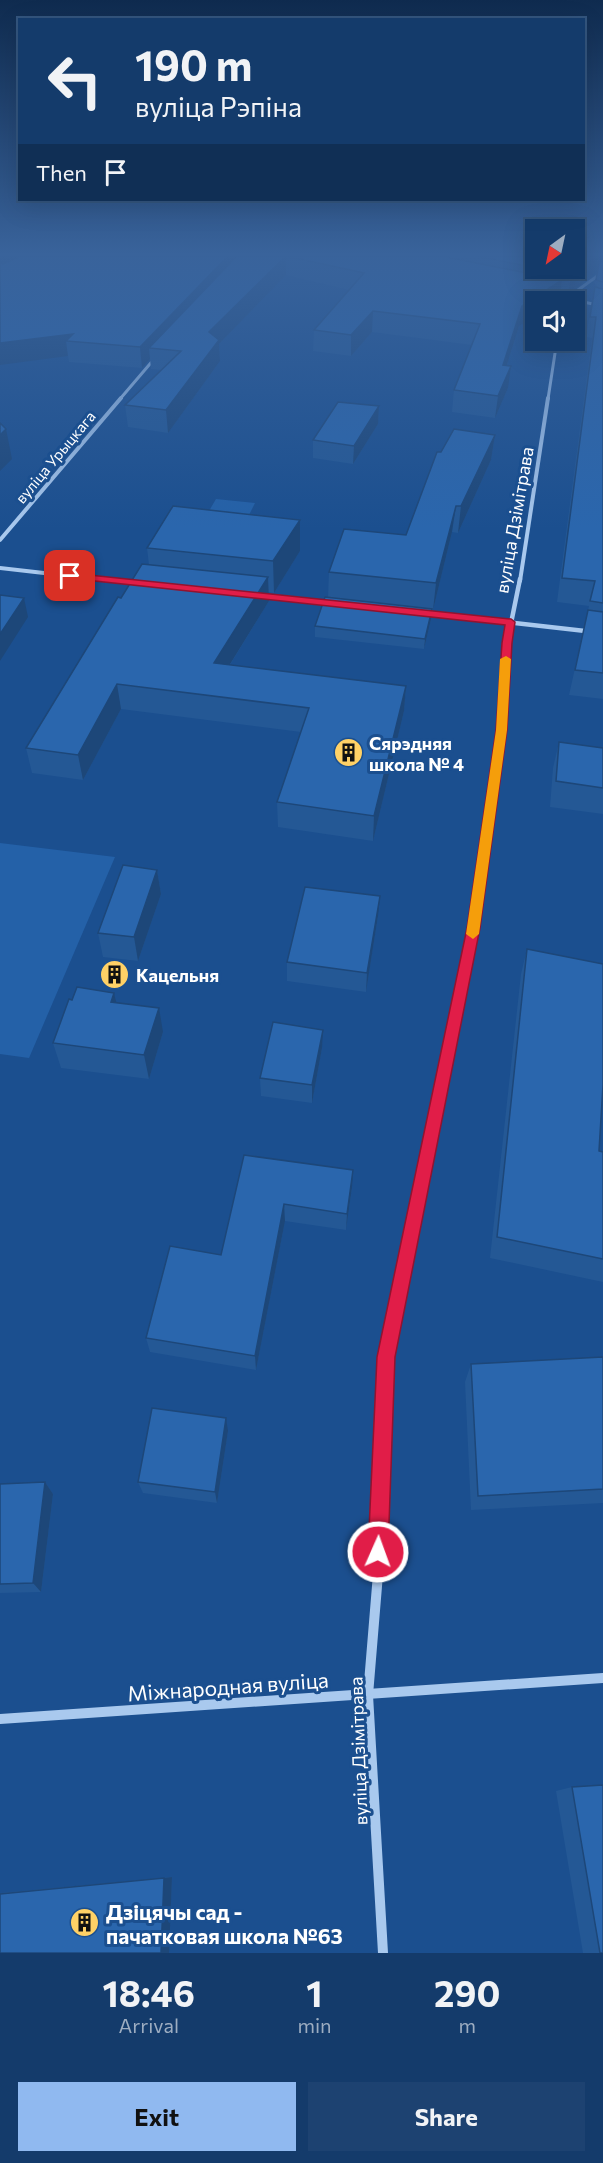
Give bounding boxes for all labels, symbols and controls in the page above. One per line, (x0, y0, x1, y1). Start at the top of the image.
text: 190 m (135, 38, 253, 90)
icon: left (36, 42, 114, 120)
text: вуліца Рэпіна (135, 90, 302, 123)
icon: arrive (99, 156, 132, 189)
text: Then (36, 159, 87, 186)
north arrow (525, 219, 585, 279)
map controls (525, 219, 585, 351)
button: sound (525, 291, 585, 351)
street label: вуліца Урыцкага (11, 407, 99, 507)
street label: вуліца Дзімітрава (490, 445, 538, 595)
pin (44, 550, 95, 601)
icon: arrive (53, 559, 86, 592)
place label: Сярэдняя школа № 4 (369, 732, 464, 775)
building icon: Сярэдняя школа № 4 (332, 737, 364, 769)
building icon: Кацельня (99, 959, 131, 991)
place label: Кацельня (136, 964, 219, 986)
position arrow (346, 1520, 410, 1584)
street label: Міжнародная вуліца (126, 1666, 330, 1706)
street label: вуліца Дзімітрава (344, 1676, 372, 1826)
place label: Дзіцячы сад - пачатковая школа №63 (106, 1899, 343, 1948)
building icon: Дзіцячы сад - пачатковая школа №63 (69, 1907, 101, 1939)
text: 18:46 (103, 1970, 195, 2014)
text: 1 (306, 1970, 323, 2014)
text: 290 (434, 1970, 500, 2014)
text: Arrival (118, 2013, 179, 2037)
text: min (297, 2013, 332, 2037)
text: m (459, 2013, 476, 2037)
button: Exit (18, 2082, 296, 2151)
button: Share (308, 2082, 585, 2151)

